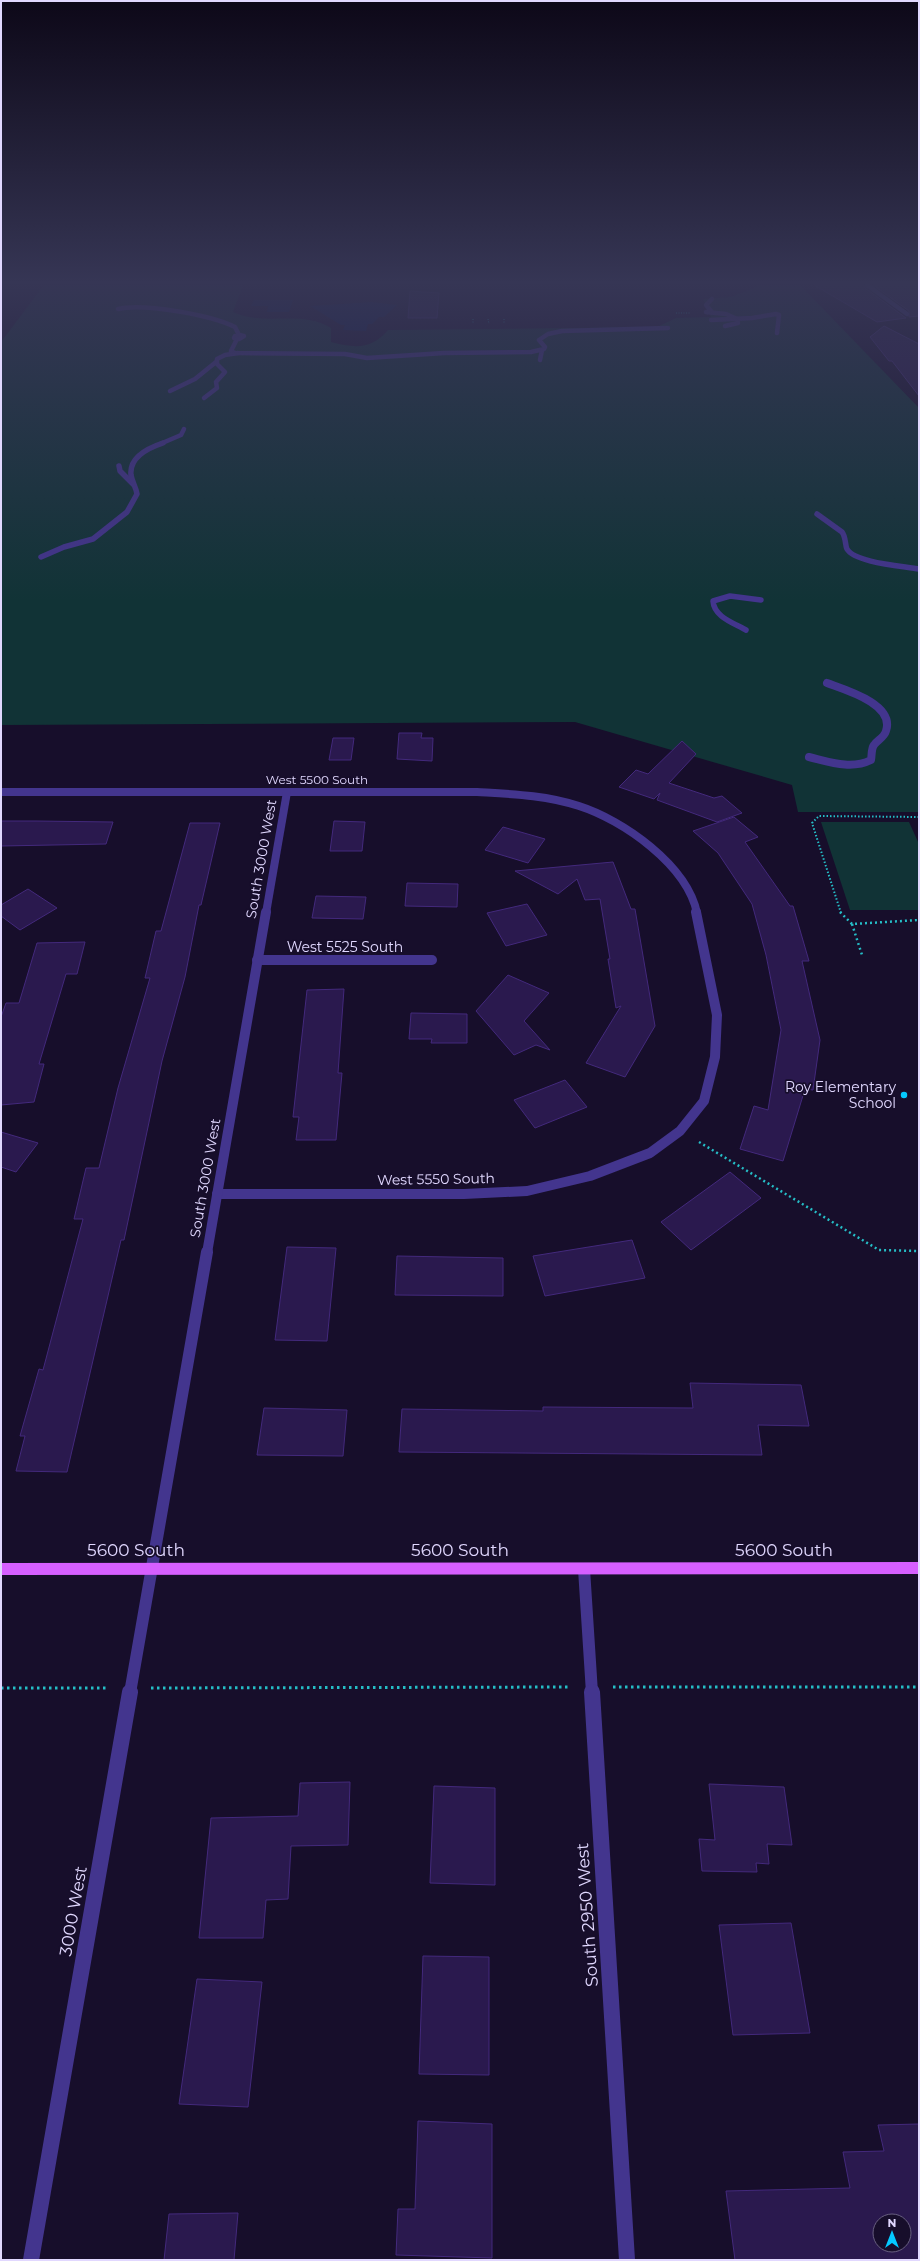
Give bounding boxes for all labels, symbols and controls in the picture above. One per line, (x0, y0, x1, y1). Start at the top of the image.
street label: West 5500 South (266, 772, 368, 787)
street label: South 3000 West (242, 798, 280, 920)
street label: West 5525 South (287, 938, 403, 956)
place label: Roy Elementary School (785, 1078, 896, 1112)
marker: Roy Elementary School (899, 1090, 909, 1100)
street label: South 3000 West (186, 1117, 224, 1239)
street label: West 5550 South (377, 1169, 495, 1189)
street label: 5600 South (87, 1540, 185, 1560)
street label: 5600 South (411, 1540, 509, 1560)
street label: 5600 South (735, 1540, 833, 1560)
street label: South 2950 West (572, 1842, 602, 1988)
street label: 3000 West (55, 1864, 91, 1958)
north arrow (872, 2213, 912, 2253)
text: N (888, 2216, 896, 2230)

